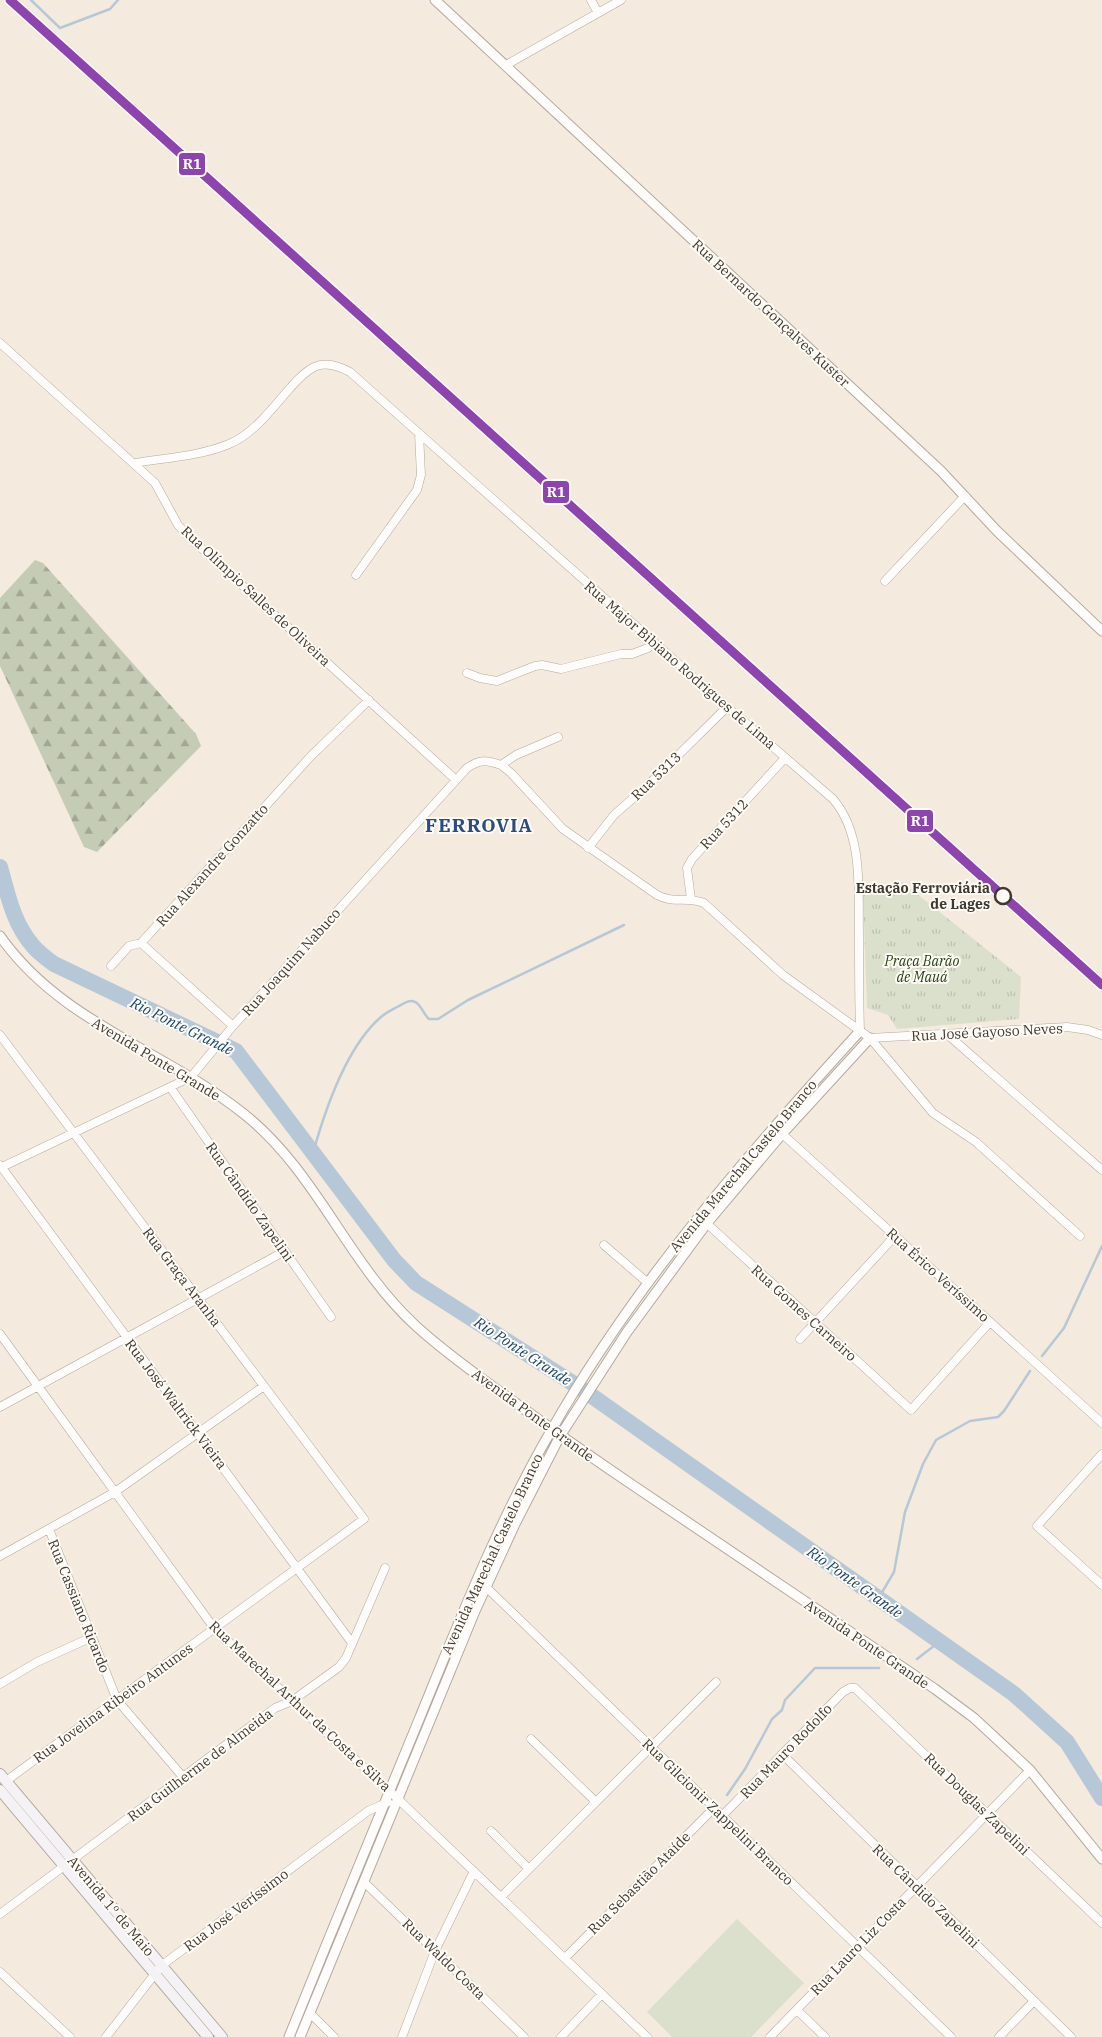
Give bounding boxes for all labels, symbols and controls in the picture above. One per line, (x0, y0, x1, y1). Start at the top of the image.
line badge: R1 (178, 152, 206, 176)
text: R1 (183, 155, 201, 173)
street label: Rua Bernardo Gonçalves Kuster (688, 235, 854, 391)
line badge: R1 (542, 480, 570, 504)
text: R1 (547, 483, 565, 501)
street label: Rua Olímpio Salles de Oliveira (178, 522, 335, 670)
street label: Rua Major Bibiano Rodrigues de Lima (581, 577, 780, 753)
street label: Rua 5313 (627, 748, 685, 804)
street label: Rua 5312 (696, 795, 752, 853)
street label: Rua Alexandre Gonzatto (152, 800, 272, 930)
line badge: R1 (906, 809, 934, 833)
text: R1 (911, 812, 929, 830)
district label: FERROVIA (425, 813, 533, 837)
place label: Estação Ferroviária de Lages (856, 879, 990, 913)
marker: Estação Ferroviária de Lages (994, 887, 1012, 905)
street label: Rua Joaquim Nabuco (238, 904, 344, 1020)
park label: Praça Barão de Mauá (884, 952, 959, 986)
water label: Rio Ponte Grande (127, 992, 237, 1059)
street label: Avenida Ponte Grande (88, 1013, 224, 1105)
street label: Rua José Gayoso Neves (911, 1019, 1063, 1045)
street label: Avenida Marechal Castelo Branco (665, 1076, 821, 1256)
street label: Rua Cândido Zapelini (202, 1139, 298, 1265)
street label: Rua Érico Veríssimo (883, 1223, 994, 1326)
street label: Rua Graça Aranha (139, 1224, 225, 1330)
street label: Rua Gomes Carneiro (748, 1261, 860, 1365)
water label: Rio Ponte Grande (470, 1312, 575, 1390)
street label: Rua José Waltrick Vieira (121, 1335, 231, 1473)
street label: Avenida Ponte Grande (468, 1365, 598, 1465)
street label: Avenida Marechal Castelo Branco (437, 1451, 547, 1657)
street label: Rua Cassiano Ricardo (44, 1537, 114, 1676)
water label: Rio Ponte Grande (803, 1542, 907, 1622)
street label: Avenida Ponte Grande (801, 1596, 933, 1692)
street label: Rua Marechal Arthur da Costa e Silva (205, 1617, 395, 1796)
street label: Rua Jovelina Ribeiro Antunes (30, 1639, 197, 1767)
street label: Rua Mauro Rodolfo (736, 1700, 836, 1802)
street label: Rua Guilherme de Almeida (124, 1704, 276, 1825)
street label: Rua Gilcionir Zappelini Branco (638, 1735, 798, 1889)
street label: Rua Douglas Zapelini (921, 1749, 1033, 1859)
street label: Rua Sebastião Ataíde (584, 1828, 694, 1938)
street label: Rua Cândido Zapelini (869, 1840, 983, 1952)
street label: Avenida 1º de Maio (64, 1852, 158, 1960)
street label: Rua José Veríssimo (180, 1865, 292, 1955)
street label: Rua Lauro Liz Costa (806, 1893, 910, 1999)
street label: Rua Waldo Costa (398, 1915, 490, 2004)

